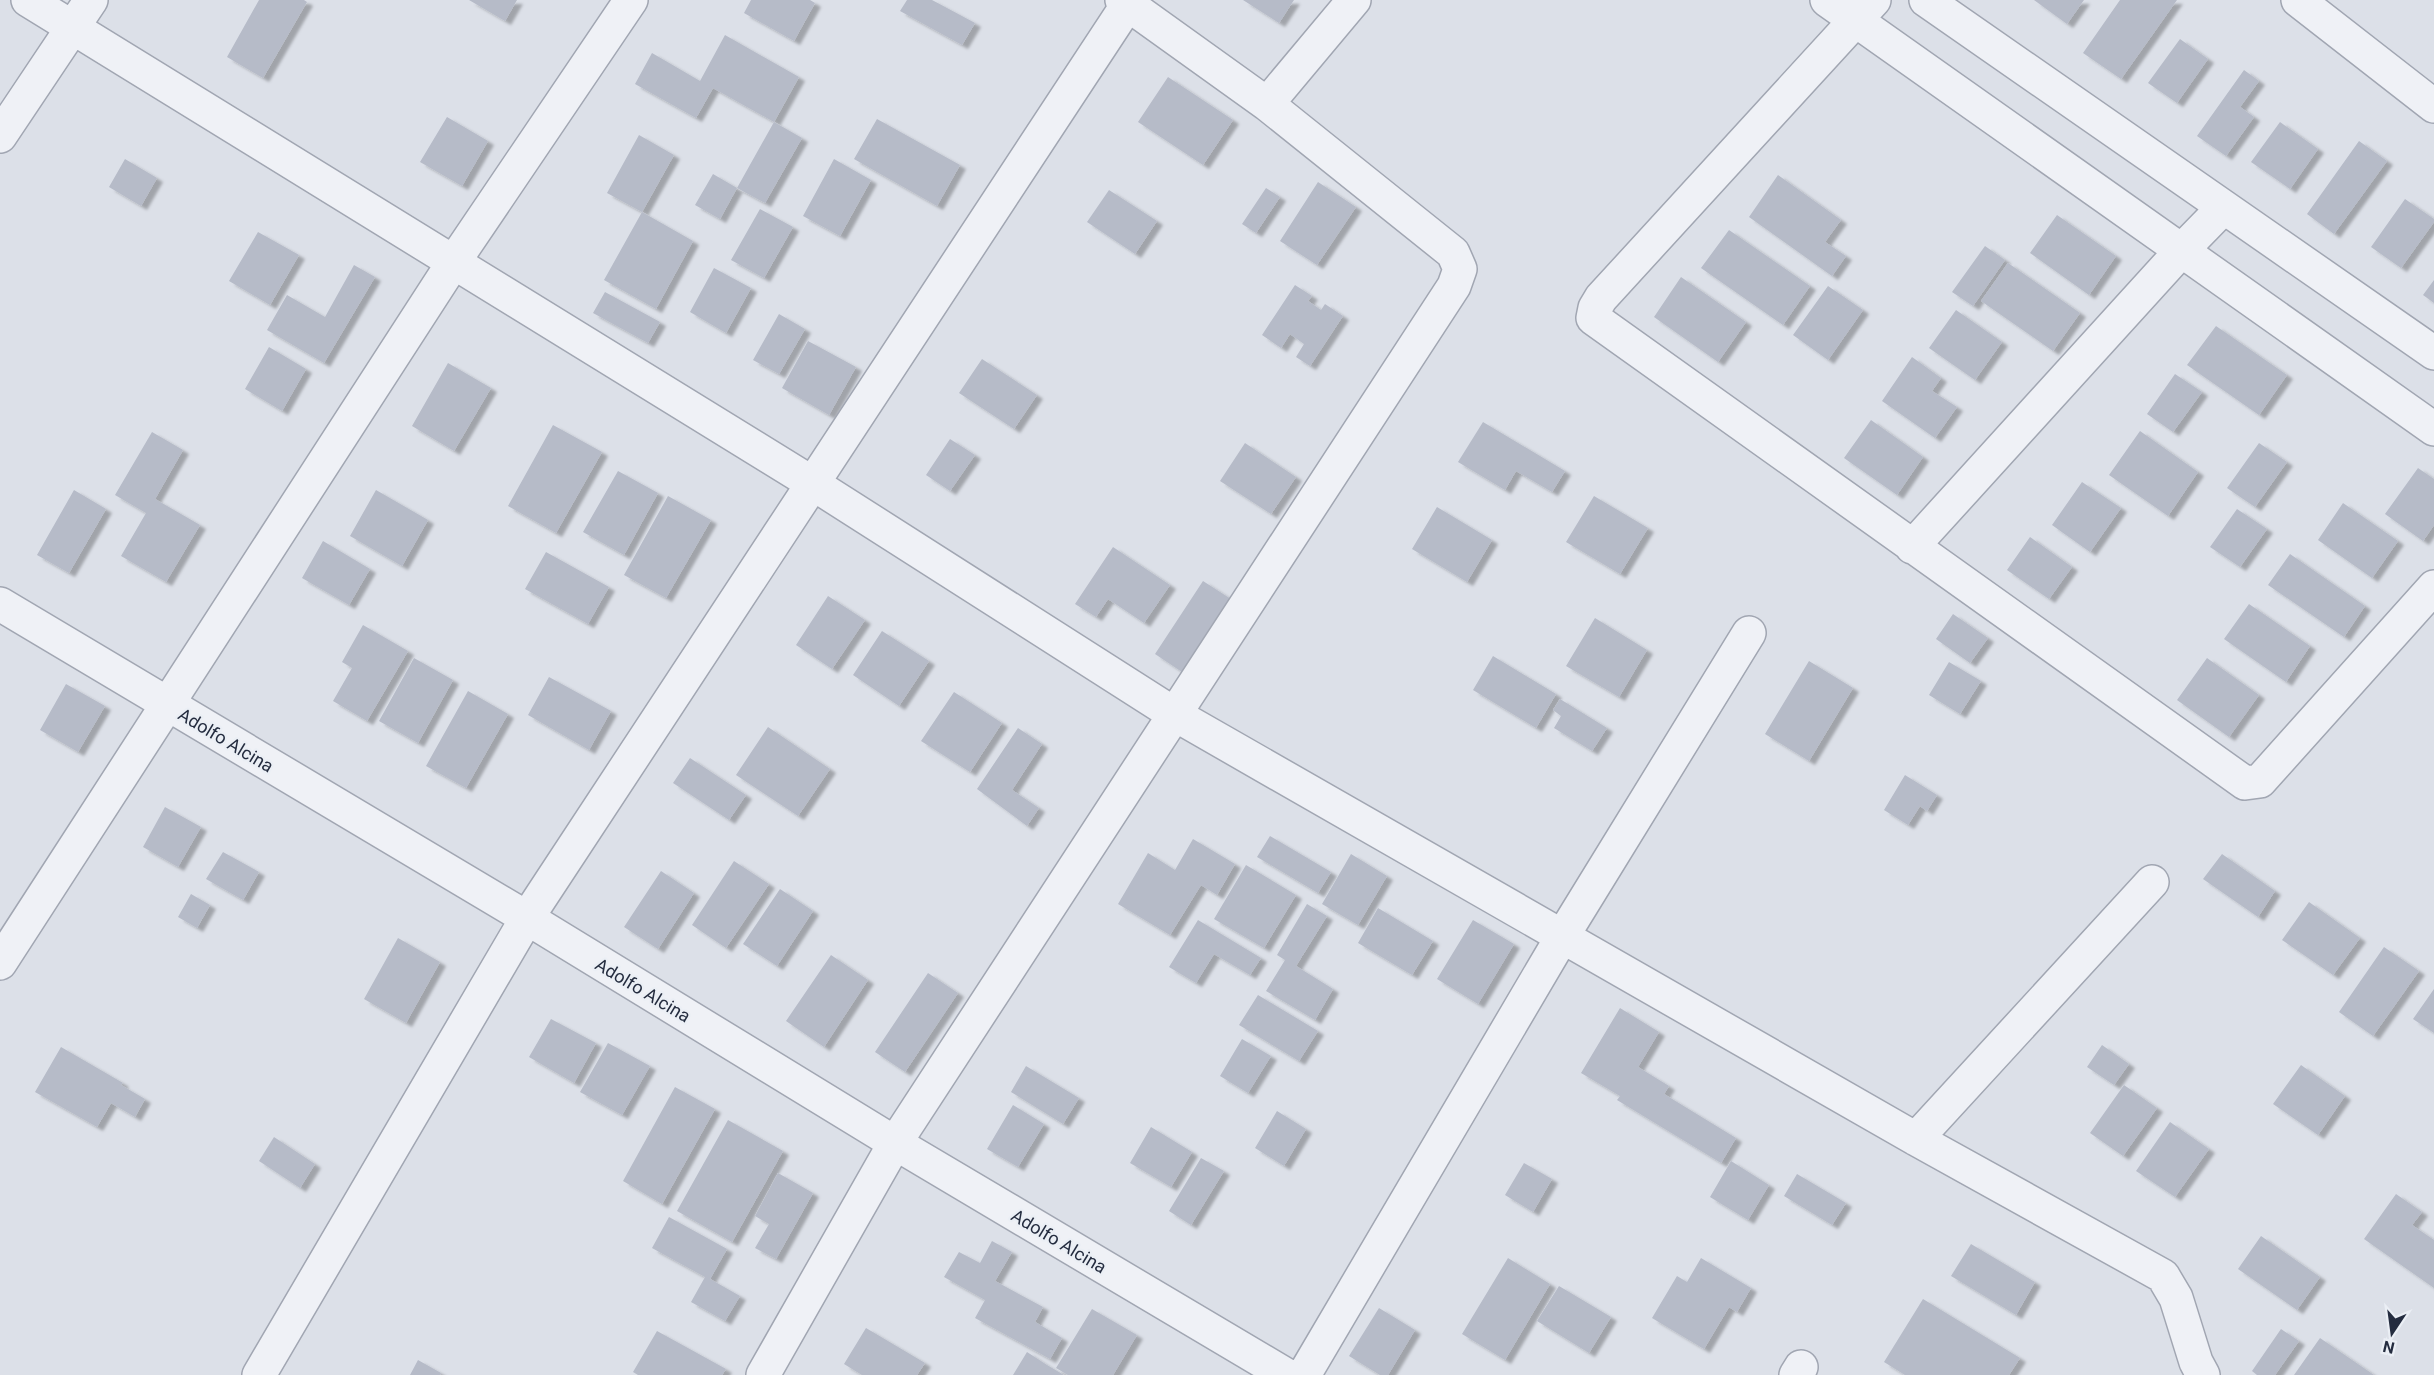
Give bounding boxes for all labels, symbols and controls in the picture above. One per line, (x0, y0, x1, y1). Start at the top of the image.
street label: Adolfo Alcina (175, 703, 277, 777)
street label: Adolfo Alcina (592, 953, 694, 1027)
street label: Adolfo Alcina (1008, 1204, 1110, 1278)
north arrow (2362, 1303, 2422, 1363)
text: N (2381, 1337, 2396, 1358)

